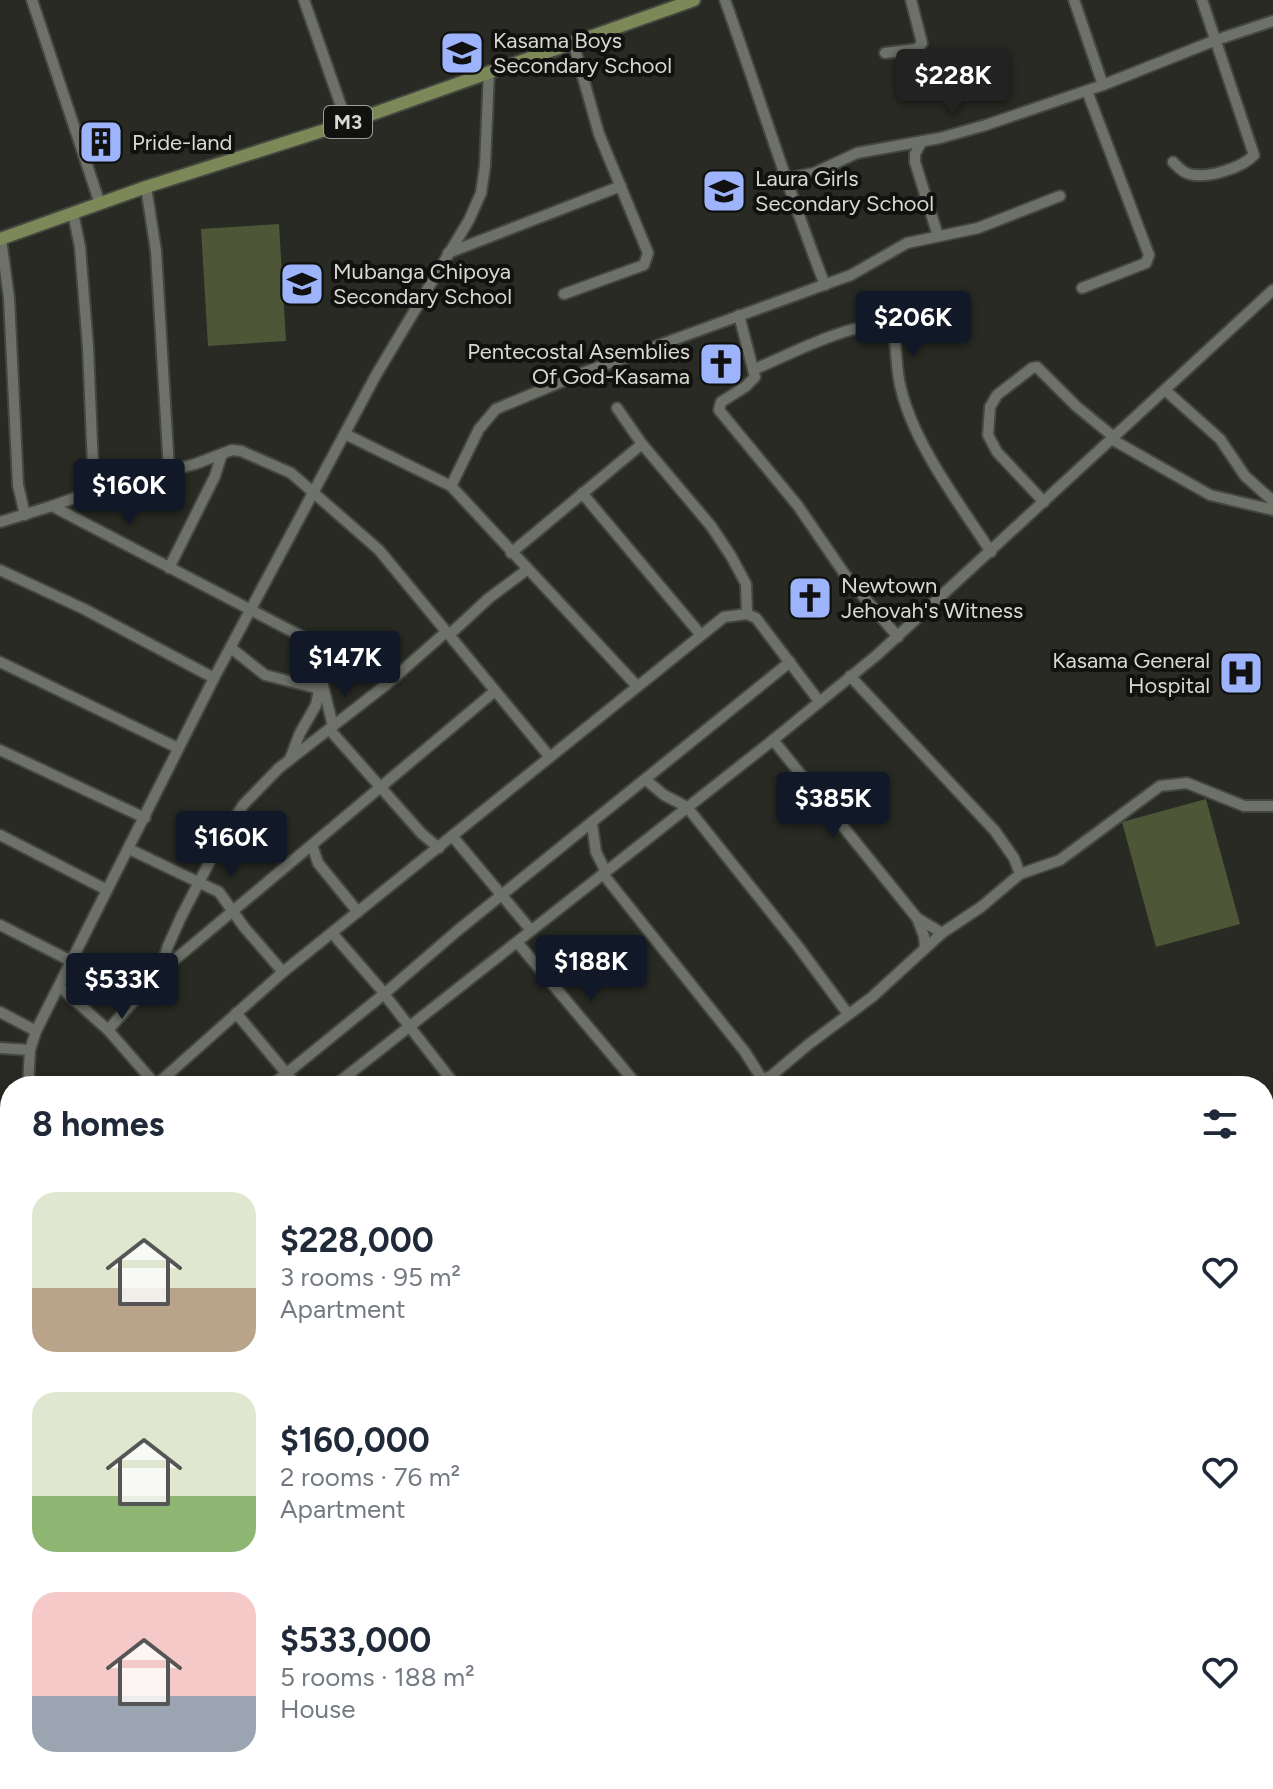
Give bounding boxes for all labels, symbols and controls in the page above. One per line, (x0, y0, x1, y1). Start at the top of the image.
place label: Kasama Boys Secondary School (493, 27, 672, 79)
school or university icon: Kasama Boys Secondary School (438, 29, 486, 77)
pin: $228K (897, 49, 1009, 117)
text: $228K (914, 59, 992, 91)
road number: M3 (324, 106, 372, 138)
building icon: Pride-land (77, 118, 125, 166)
place label: Pride-land (132, 129, 233, 156)
place label: Laura Girls Secondary School (755, 165, 934, 217)
school or university icon: Laura Girls Secondary School (700, 167, 748, 215)
place label: Mubanga Chipoya Secondary School (333, 258, 512, 310)
school or university icon: Mubanga Chipoya Secondary School (278, 260, 326, 308)
pin: $206K (857, 291, 969, 359)
text: $206K (874, 301, 952, 333)
place label: Pentecostal Asemblies Of God-Kasama (467, 338, 690, 390)
church icon: Pentecostal Asemblies Of God-Kasama (697, 340, 745, 388)
pin: $160K (73, 459, 185, 527)
text: $160K (92, 469, 166, 501)
place label: Newtown Jehovah's Witness (841, 572, 1023, 624)
church icon: Newtown Jehovah's Witness (786, 574, 834, 622)
pin: $147K (289, 631, 401, 699)
text: $147K (308, 641, 382, 673)
place label: Kasama General Hospital (1052, 647, 1210, 699)
hospital icon: Kasama General Hospital (1217, 649, 1265, 697)
pin: $385K (777, 772, 889, 840)
text: $385K (794, 782, 872, 814)
pin: $160K (175, 811, 287, 879)
text: $160K (194, 821, 268, 853)
pin: $188K (535, 935, 647, 1003)
text: $188K (554, 945, 628, 977)
pin: $533K (66, 953, 178, 1021)
text: $533K (84, 963, 160, 995)
icon: filters (1198, 1102, 1242, 1146)
text: 8 homes (32, 1104, 164, 1145)
text: $228,000 (280, 1220, 434, 1261)
icon: home (96, 1224, 192, 1320)
icon: heart (1198, 1250, 1242, 1294)
text: 3 rooms · 95 m² (280, 1261, 461, 1293)
text: Apartment (280, 1293, 406, 1325)
text: $160,000 (280, 1420, 430, 1461)
icon: home (96, 1424, 192, 1520)
icon: heart (1198, 1450, 1242, 1494)
text: 2 rooms · 76 m² (280, 1461, 460, 1493)
text: Apartment (280, 1493, 406, 1525)
text: $533,000 (280, 1620, 431, 1661)
icon: home (96, 1624, 192, 1720)
icon: heart (1198, 1650, 1242, 1694)
text: 5 rooms · 188 m² (280, 1661, 475, 1693)
text: House (280, 1693, 355, 1725)

